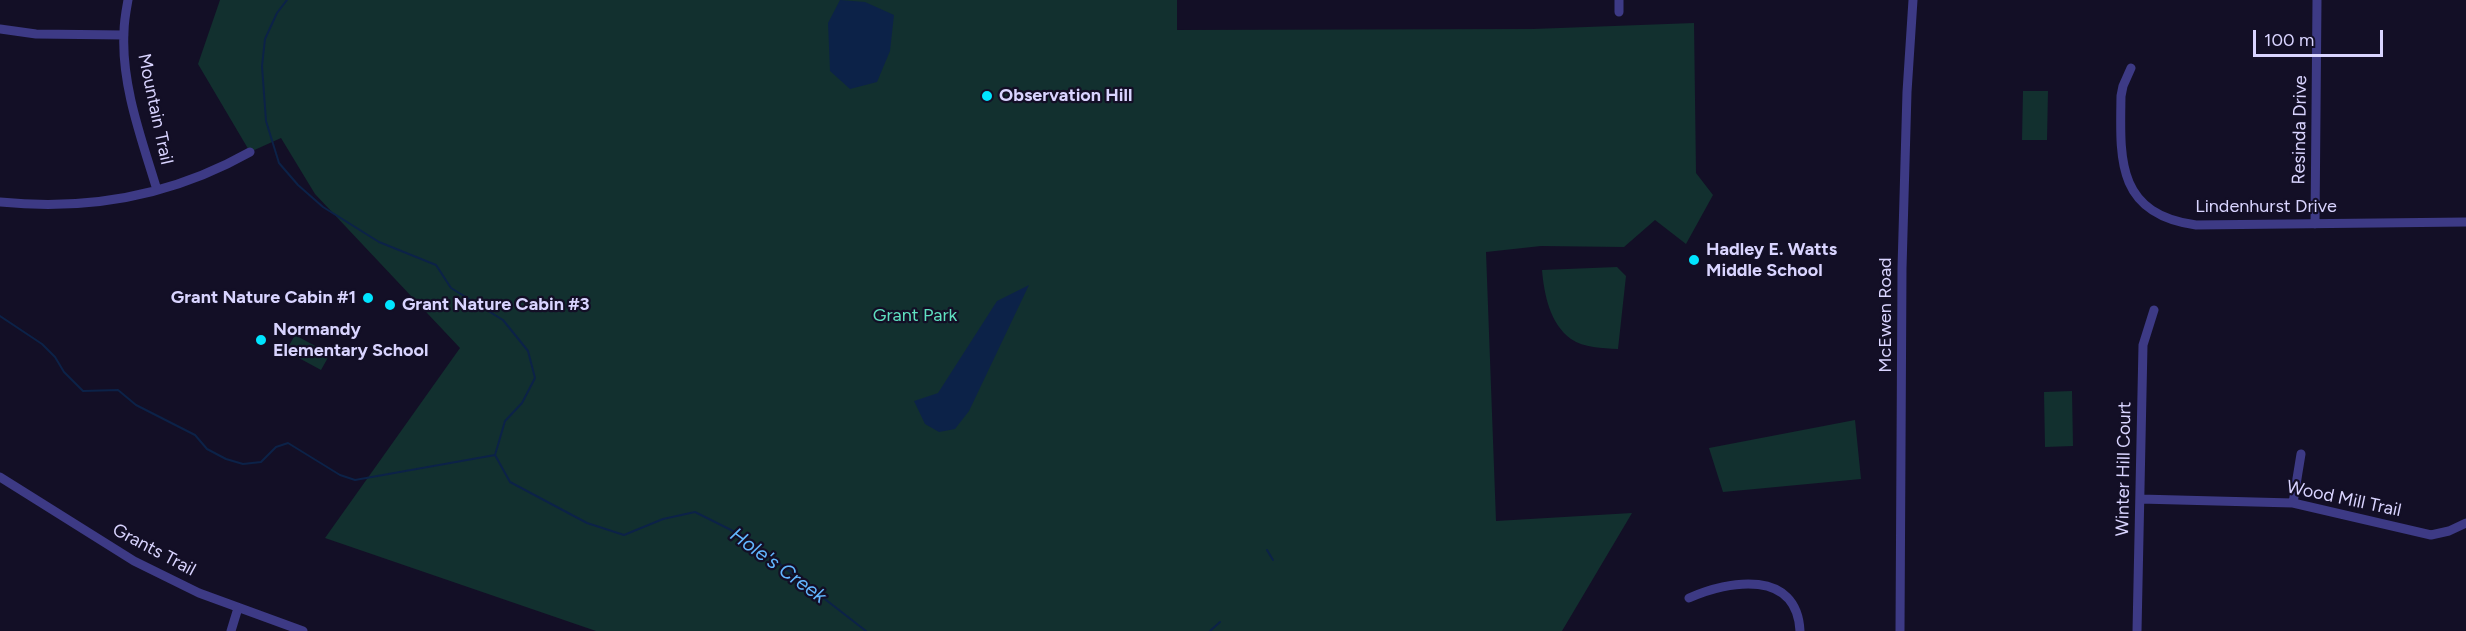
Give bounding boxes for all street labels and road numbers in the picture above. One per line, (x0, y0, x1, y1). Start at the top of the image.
street label: Mountain Trail (133, 52, 177, 166)
street label: Resinda Drive (2288, 75, 2312, 185)
street label: Lindenhurst Drive (2195, 196, 2337, 218)
street label: McEwen Road (1875, 257, 1897, 373)
street label: Winter Hill Court (2112, 401, 2136, 537)
street label: Wood Mill Trail (2285, 476, 2403, 522)
street label: Grants Trail (109, 519, 199, 581)

